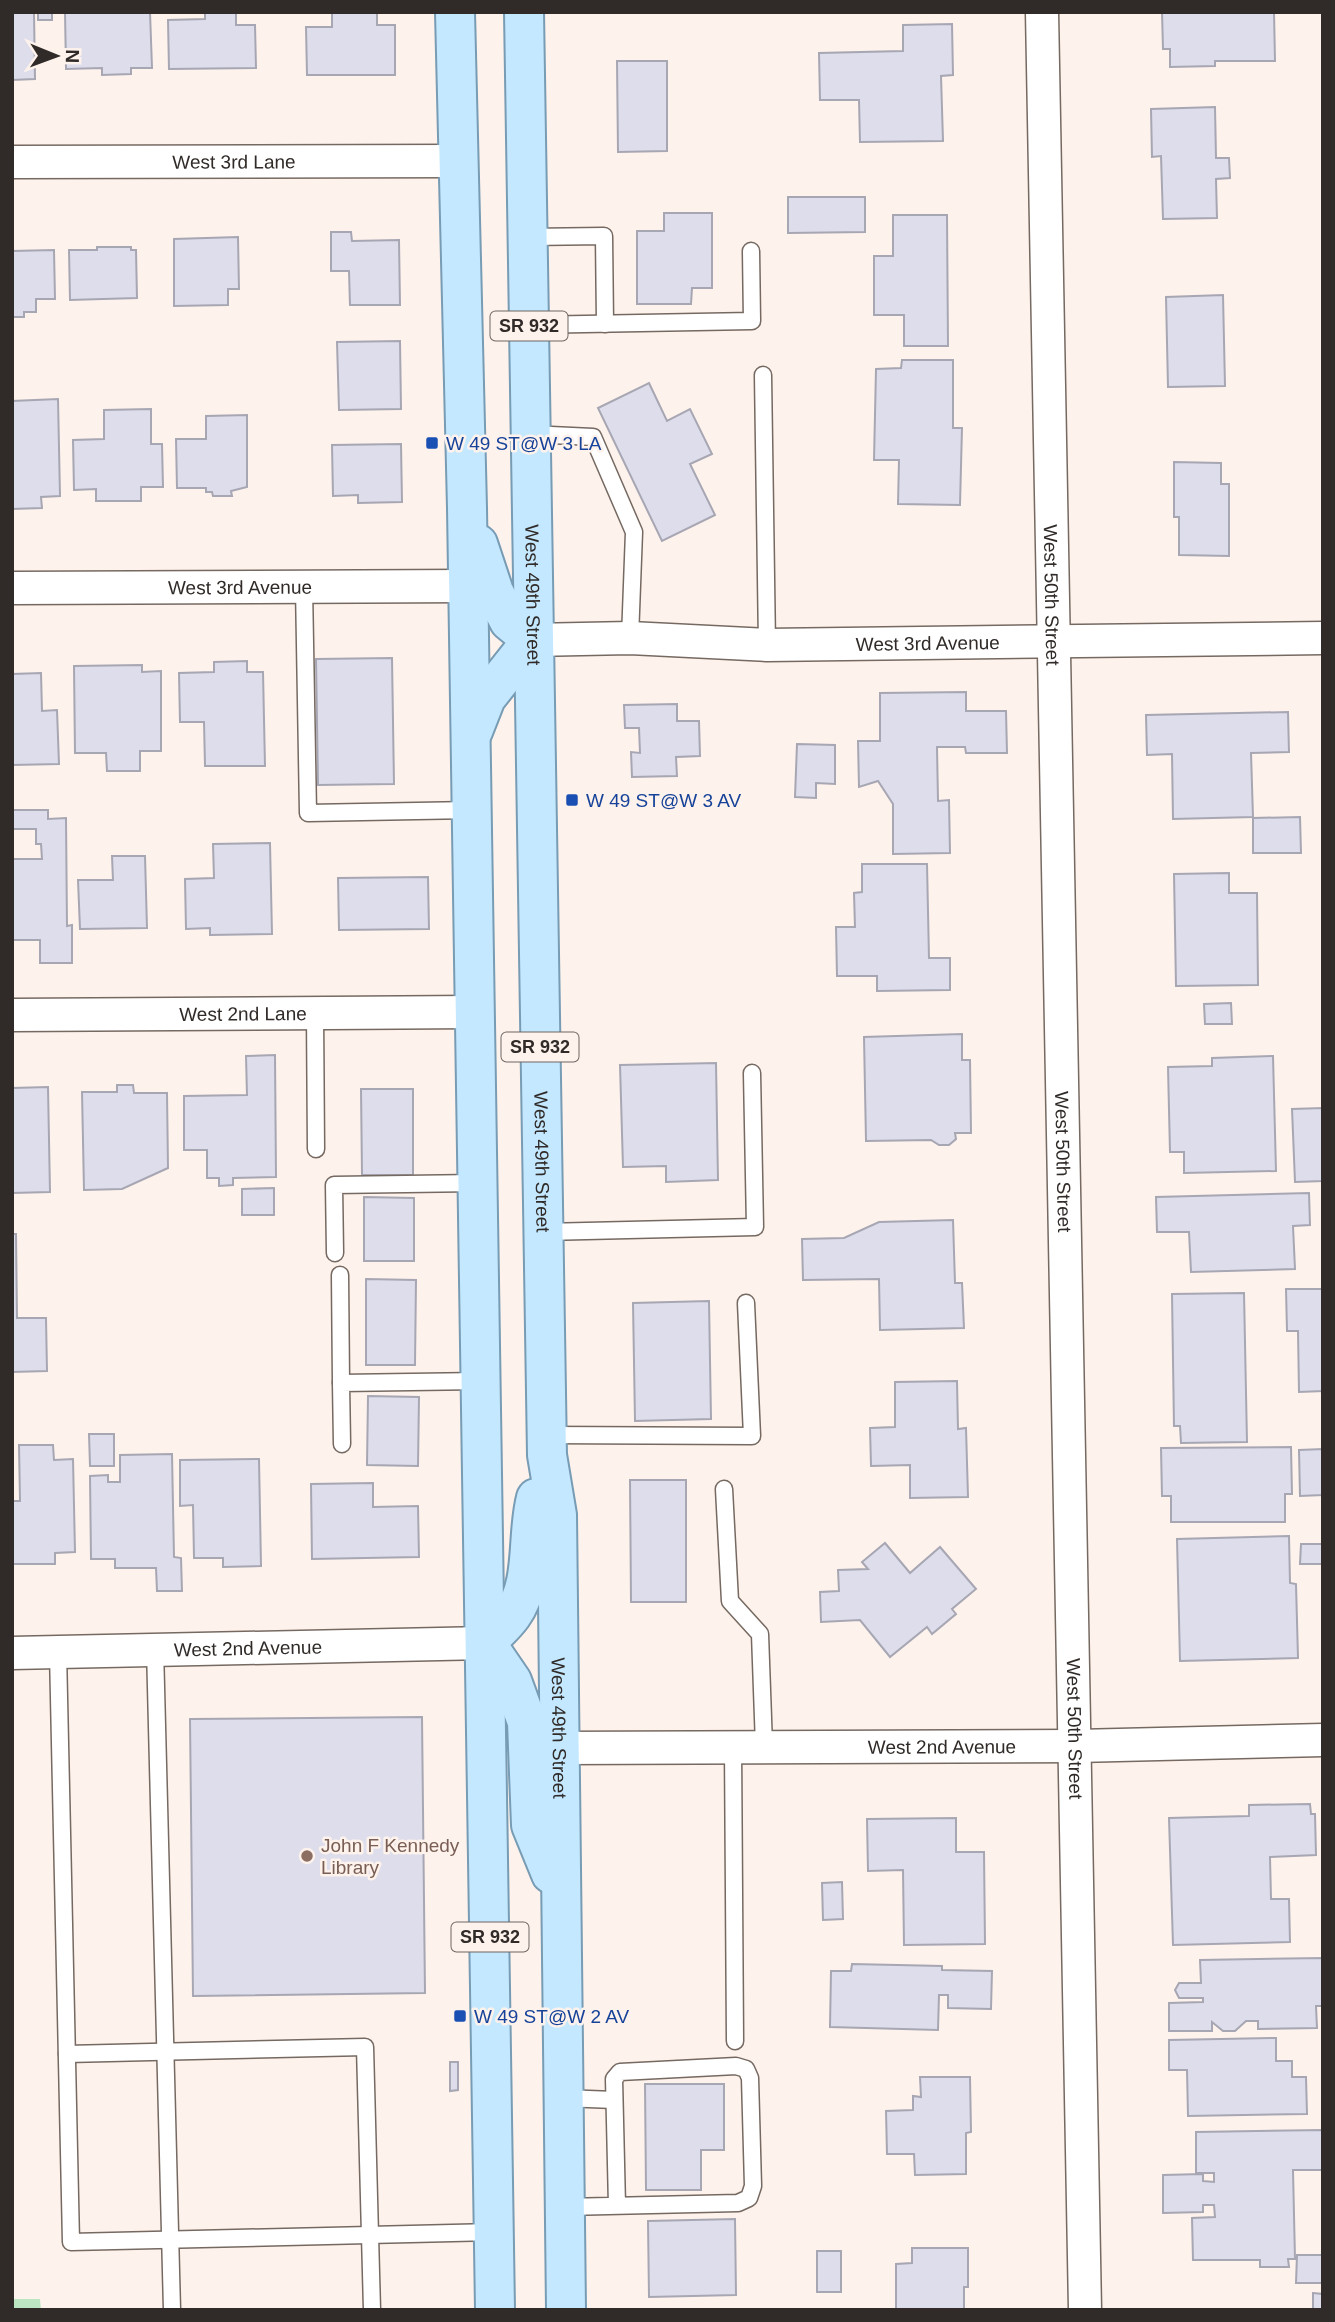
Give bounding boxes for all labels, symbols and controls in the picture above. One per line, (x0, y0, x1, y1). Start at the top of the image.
north arrow (21, 21, 91, 91)
text: N (62, 49, 83, 63)
street label: West 3rd Lane (172, 151, 296, 172)
road number: SR 932 (490, 312, 568, 340)
place label: W 49 ST@W 3 LA (446, 433, 602, 454)
marker: W 49 ST@W 3 LA (424, 435, 440, 451)
street label: West 49th Street (522, 524, 545, 666)
street label: West 50th Street (1040, 524, 1064, 666)
street label: West 3rd Avenue (168, 576, 312, 598)
street label: West 3rd Avenue (856, 632, 1000, 654)
place label: W 49 ST@W 3 AV (586, 790, 741, 811)
marker: W 49 ST@W 3 AV (564, 792, 580, 808)
street label: West 2nd Lane (179, 1003, 307, 1024)
road number: SR 932 (502, 1032, 578, 1062)
street label: West 49th Street (531, 1091, 554, 1233)
street label: West 50th Street (1052, 1091, 1076, 1233)
street label: West 2nd Avenue (174, 1636, 322, 1660)
street label: West 49th Street (548, 1657, 571, 1799)
street label: West 50th Street (1063, 1658, 1087, 1800)
street label: West 2nd Avenue (868, 1736, 1016, 1757)
place label: John F Kennedy Library (321, 1835, 460, 1878)
marker: John F Kennedy Library (299, 1848, 315, 1864)
road number: SR 932 (452, 1923, 528, 1952)
place label: W 49 ST@W 2 AV (474, 2006, 629, 2027)
marker: W 49 ST@W 2 AV (452, 2008, 468, 2024)

